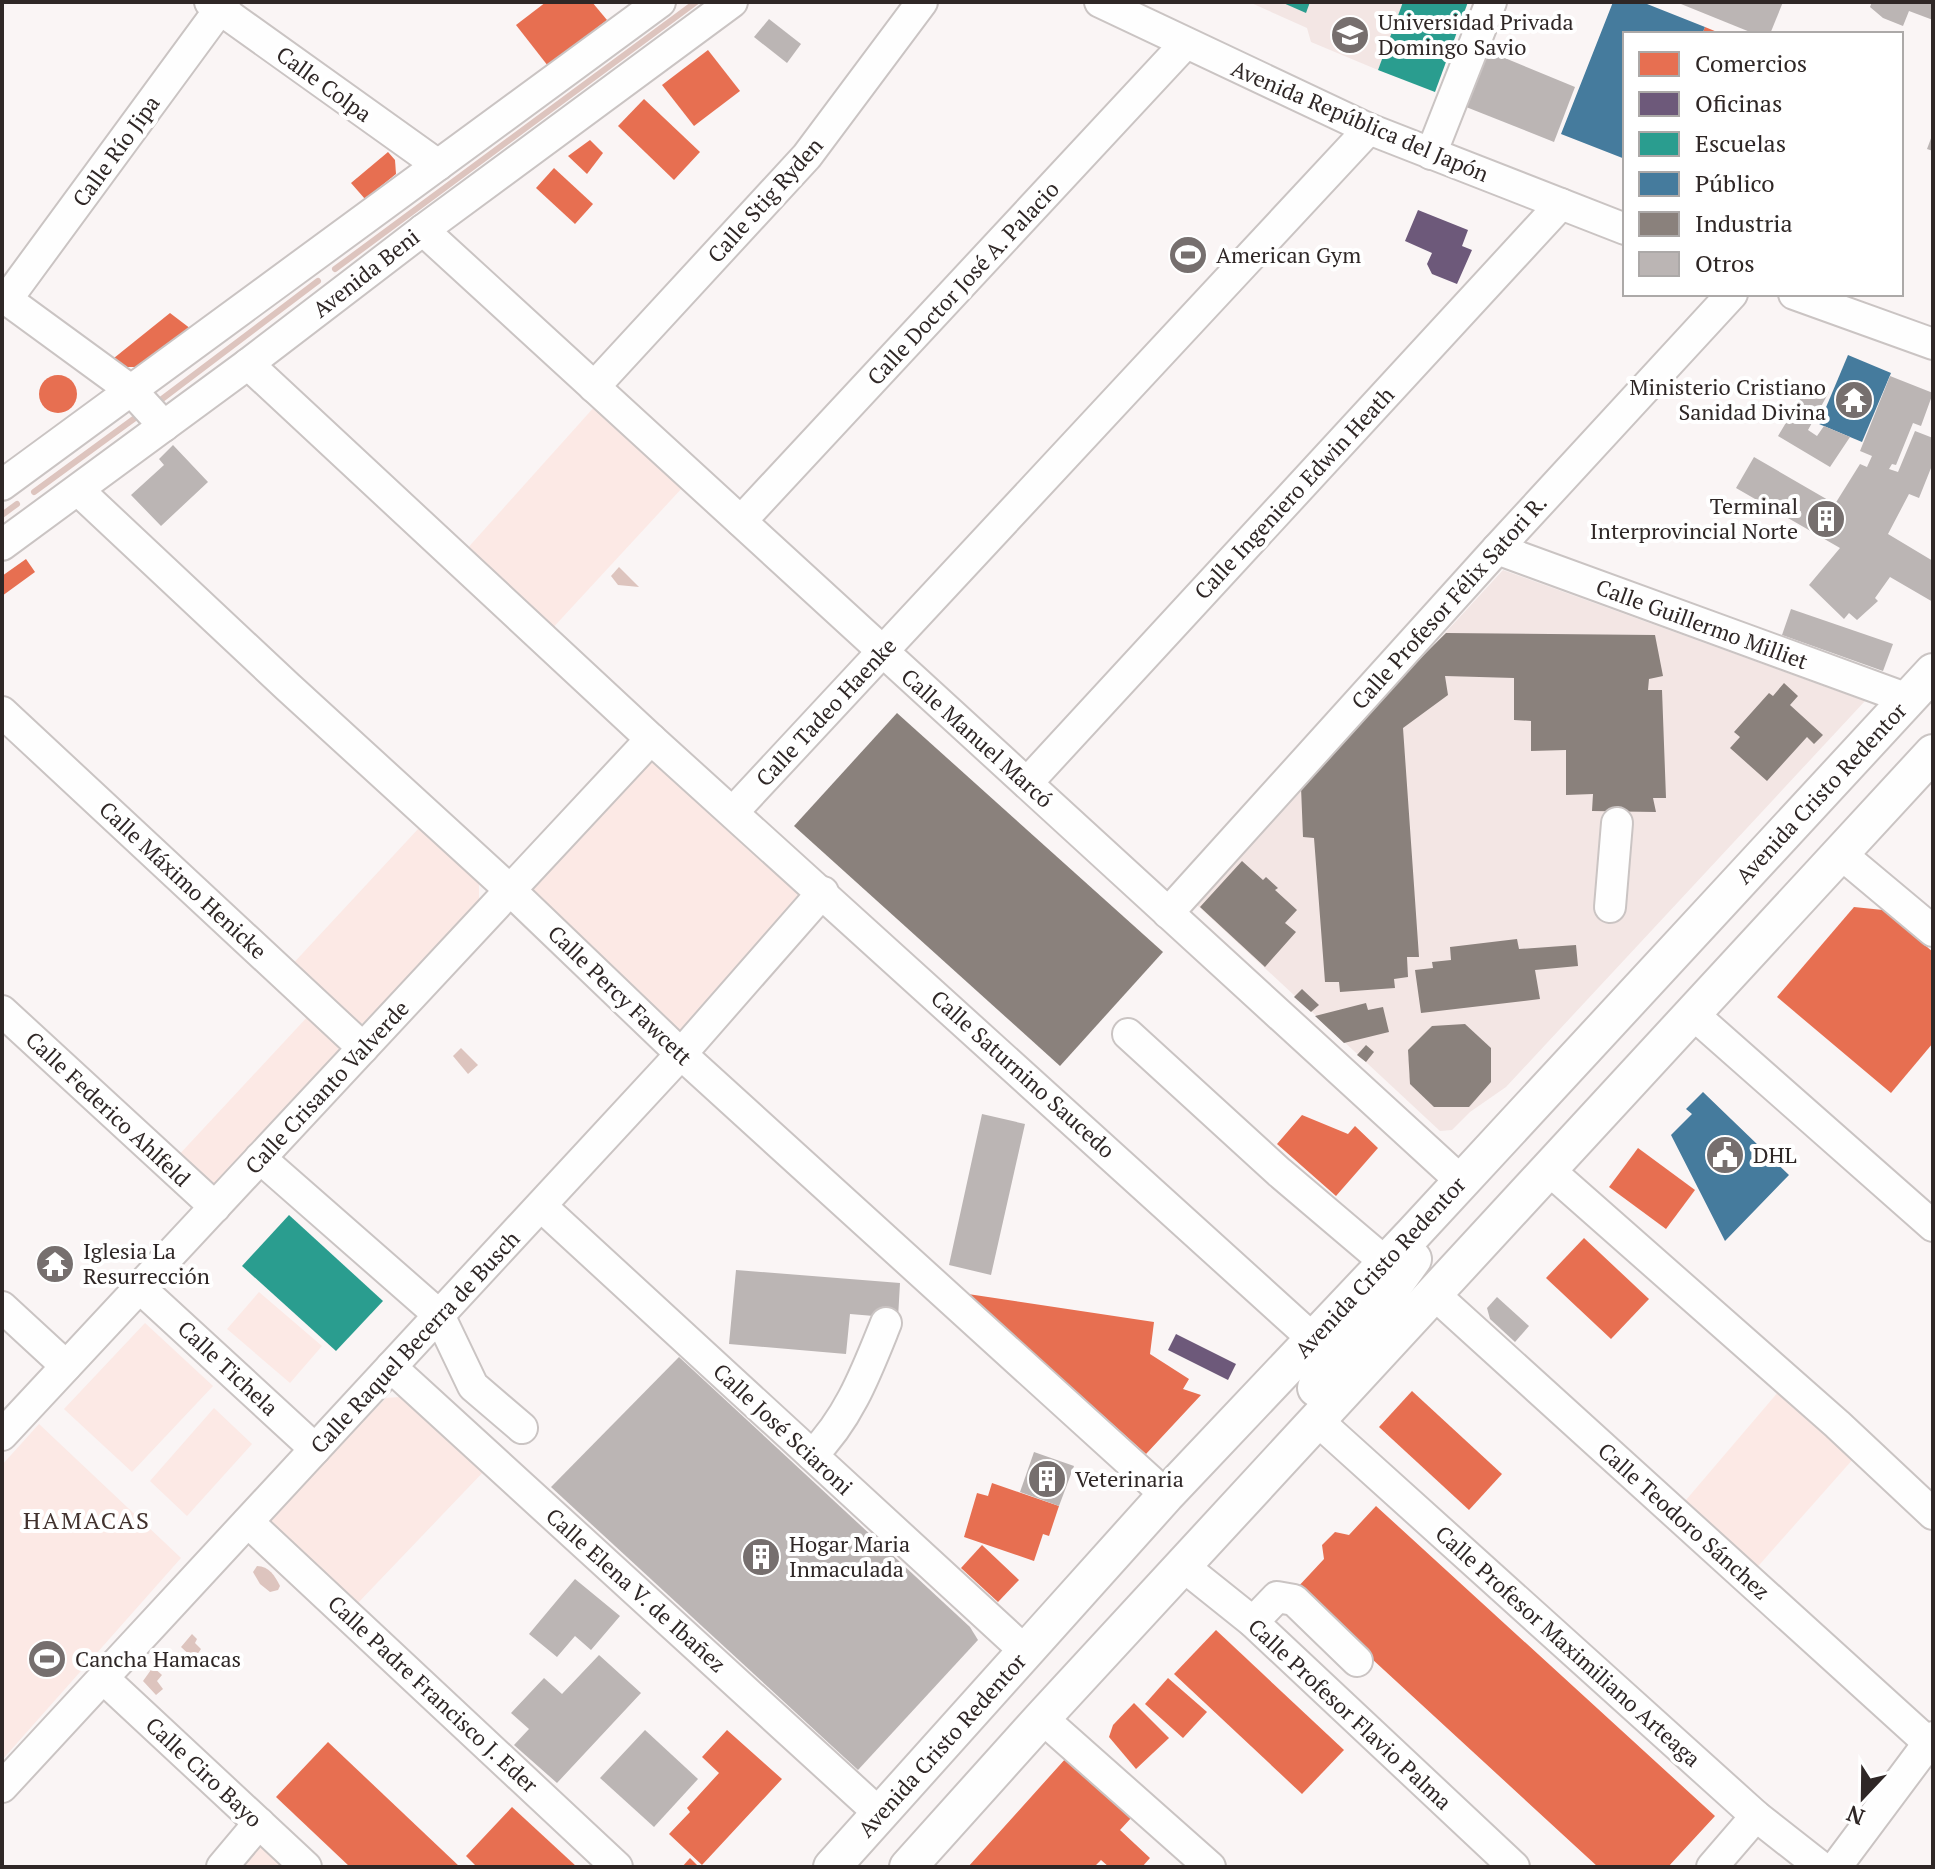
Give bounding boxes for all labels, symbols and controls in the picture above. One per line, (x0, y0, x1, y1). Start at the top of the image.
place label: Universidad Privada Domingo Savio (1378, 7, 1574, 61)
school or university icon: Universidad Privada Domingo Savio (1329, 14, 1371, 56)
legend (1623, 32, 1903, 296)
street label: Calle Colpa (271, 39, 378, 128)
text: Comercios (1695, 47, 1807, 79)
street label: Avenida República del Japón (1227, 53, 1493, 188)
text: Oficinas (1695, 87, 1782, 119)
street label: Calle Río Jipa (65, 89, 166, 212)
text: Escuelas (1695, 127, 1786, 159)
street label: Calle Stig Ryden (701, 131, 829, 268)
text: Público (1695, 167, 1775, 199)
street label: Calle Doctor José A. Palacio (860, 174, 1065, 391)
text: Industria (1695, 207, 1793, 239)
street label: Avenida Beni (306, 222, 425, 323)
sports icon: American Gym (1167, 234, 1209, 276)
place label: American Gym (1216, 240, 1361, 269)
text: Otros (1695, 247, 1755, 279)
place label: Ministerio Cristiano Sanidad Divina (1629, 372, 1826, 426)
temple icon: Ministerio Cristiano Sanidad Divina (1833, 379, 1875, 421)
street label: Calle Ingeniero Edwin Heath (1187, 380, 1400, 605)
street label: Calle Profesor Félix Satori R. (1344, 488, 1553, 715)
place label: Terminal Interprovincial Norte (1590, 491, 1798, 545)
building icon: Terminal Interprovincial Norte (1805, 498, 1847, 540)
street label: Calle Guillermo Milliet (1592, 572, 1812, 675)
street label: Calle Tadeo Haenke (749, 631, 902, 792)
street label: Calle Manuel Marcó (895, 662, 1059, 813)
street label: Avenida Cristo Redentor (1729, 695, 1913, 890)
street label: Calle Máximo Henicke (93, 794, 273, 965)
street label: Calle Percy Fawcett (542, 918, 699, 1071)
street label: Calle Saturnino Saucedo (925, 983, 1122, 1164)
street label: Calle Crisanto Valverde (238, 994, 415, 1180)
street label: Calle Federico Ahlfeld (20, 1025, 197, 1193)
public building icon: DHL (1704, 1134, 1746, 1176)
place label: DHL (1753, 1140, 1797, 1169)
street label: Avenida Cristo Redentor (1288, 1169, 1472, 1364)
street label: Calle Raquel Becerra de Busch (304, 1224, 526, 1459)
place label: Iglesia La Resurrección (83, 1236, 210, 1290)
temple icon: Iglesia La Resurrección (34, 1243, 76, 1285)
street label: Calle Tichela (172, 1314, 285, 1422)
street label: Calle José Sciaroni (707, 1356, 859, 1501)
street label: Calle Teodoro Sánchez (1592, 1436, 1776, 1605)
building icon: Veterinaria (1026, 1458, 1068, 1500)
place label: Veterinaria (1075, 1464, 1184, 1493)
street label: Calle Elena V. de Ibañez (540, 1501, 732, 1678)
district label: HAMACAS (23, 1504, 151, 1536)
street label: Calle Profesor Maximiliano Arteaga (1430, 1519, 1707, 1773)
place label: Hogar Maria Inmaculada (789, 1529, 910, 1583)
building icon: Hogar Maria Inmaculada (740, 1536, 782, 1578)
street label: Calle Padre Francisco J. Eder (322, 1589, 545, 1799)
street label: Calle Profesor Flavio Palma (1242, 1612, 1458, 1816)
sports icon: Cancha Hamacas (26, 1638, 68, 1680)
place label: Cancha Hamacas (75, 1644, 241, 1673)
street label: Avenida Cristo Redentor (851, 1646, 1032, 1843)
street label: Calle Ciro Bayo (140, 1710, 269, 1833)
north arrow (1823, 1757, 1903, 1837)
text: N (1842, 1799, 1868, 1833)

